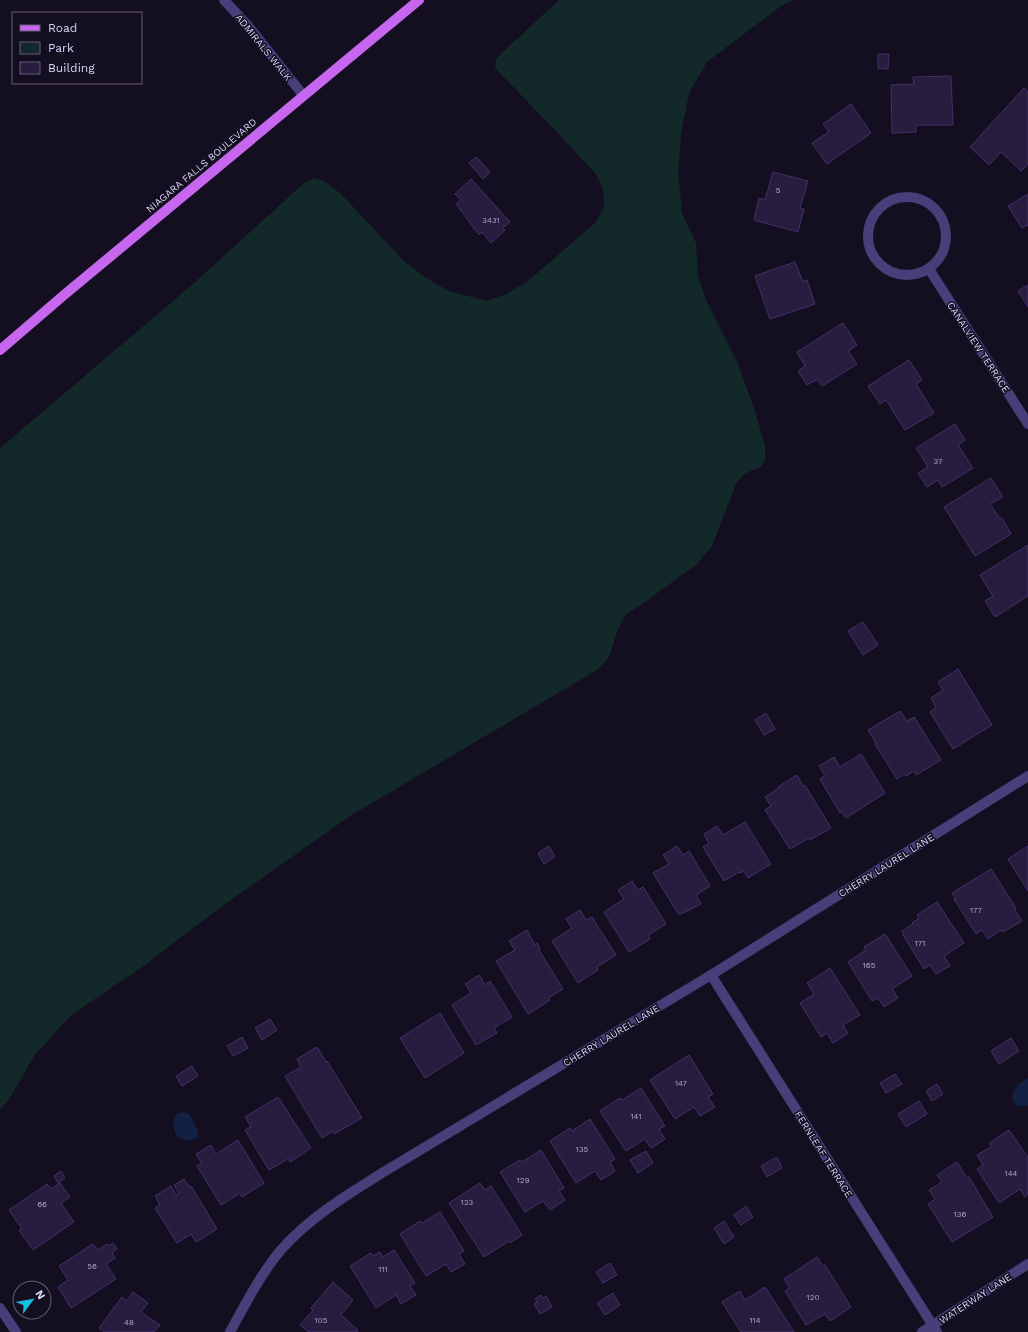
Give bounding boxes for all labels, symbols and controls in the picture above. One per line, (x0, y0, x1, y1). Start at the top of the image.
legend (12, 12, 142, 84)
street label: ADMIRALS WALK (233, 12, 294, 83)
text: Road (48, 21, 77, 35)
text: Park (48, 41, 74, 55)
text: Building (48, 61, 95, 75)
street label: NIAGARA FALLS BOULEVARD (144, 116, 259, 215)
house number: 5 (776, 186, 781, 195)
house number: 3431 (482, 216, 500, 225)
street label: CANALVIEW TERRACE (945, 300, 1012, 395)
house number: 37 (934, 457, 943, 466)
street label: CHERRY LAUREL LANE (837, 832, 936, 899)
house number: 177 (970, 906, 983, 915)
house number: 171 (915, 939, 925, 948)
house number: 165 (863, 961, 876, 970)
street label: CHERRY LAUREL LANE (561, 1002, 661, 1069)
house number: 147 (675, 1079, 688, 1088)
street label: FERNLEAF TERRACE (792, 1109, 855, 1199)
house number: 141 (631, 1112, 642, 1121)
house number: 135 (576, 1145, 589, 1154)
house number: 144 (1005, 1169, 1018, 1178)
house number: 129 (517, 1176, 529, 1185)
house number: 123 (461, 1198, 474, 1207)
house number: 66 (37, 1200, 47, 1209)
house number: 136 (954, 1210, 966, 1219)
house number: 56 (87, 1262, 97, 1271)
house number: 111 (378, 1265, 388, 1274)
street label: WATERWAY LANE (937, 1271, 1014, 1326)
north arrow (12, 1280, 52, 1320)
text: N (32, 1288, 48, 1302)
house number: 120 (807, 1293, 819, 1302)
house number: 105 (315, 1316, 328, 1325)
house number: 114 (749, 1316, 761, 1325)
house number: 48 (124, 1318, 134, 1327)

